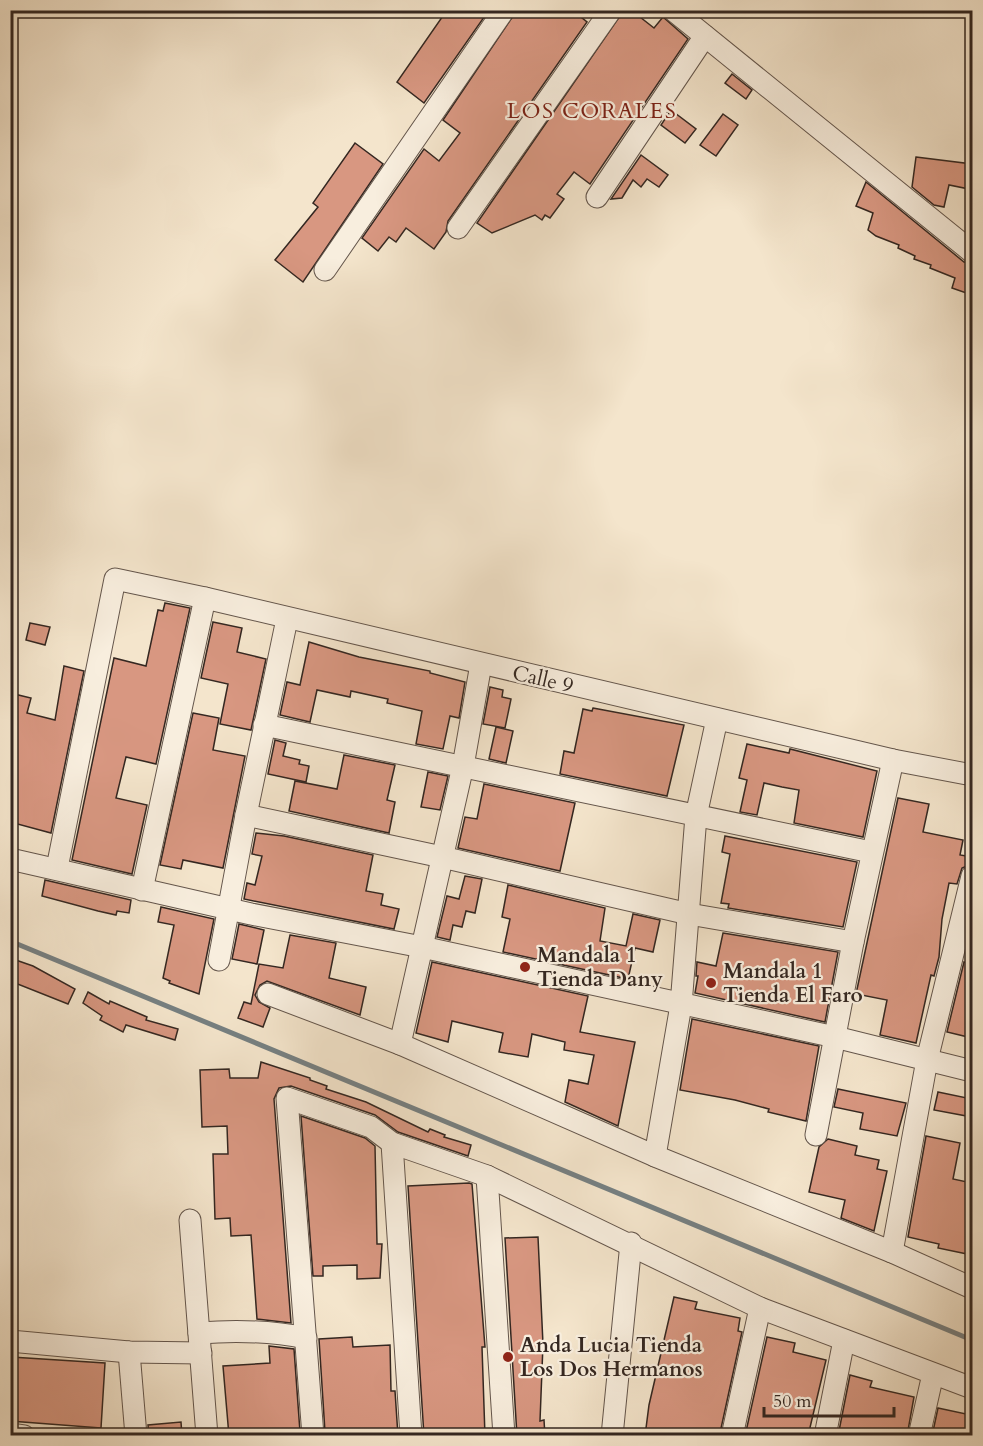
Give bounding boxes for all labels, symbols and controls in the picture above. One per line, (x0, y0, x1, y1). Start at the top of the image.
district label: LOS CORALES (507, 96, 677, 126)
street label: Calle 9 (510, 658, 576, 701)
place label: Mandala 1 Tienda Dany (537, 941, 663, 994)
place label: Mandala 1 Tienda El Faro (723, 957, 863, 1010)
marker: Mandala 1 Tienda Dany (518, 960, 532, 974)
marker: Mandala 1 Tienda El Faro (704, 976, 718, 990)
place label: Anda Lucia Tienda Los Dos Hermanos (520, 1331, 703, 1384)
marker: Anda Lucia Tienda Los Dos Hermanos (501, 1350, 515, 1364)
scale bar (764, 1380, 894, 1418)
text: 50 m (773, 1389, 812, 1414)

